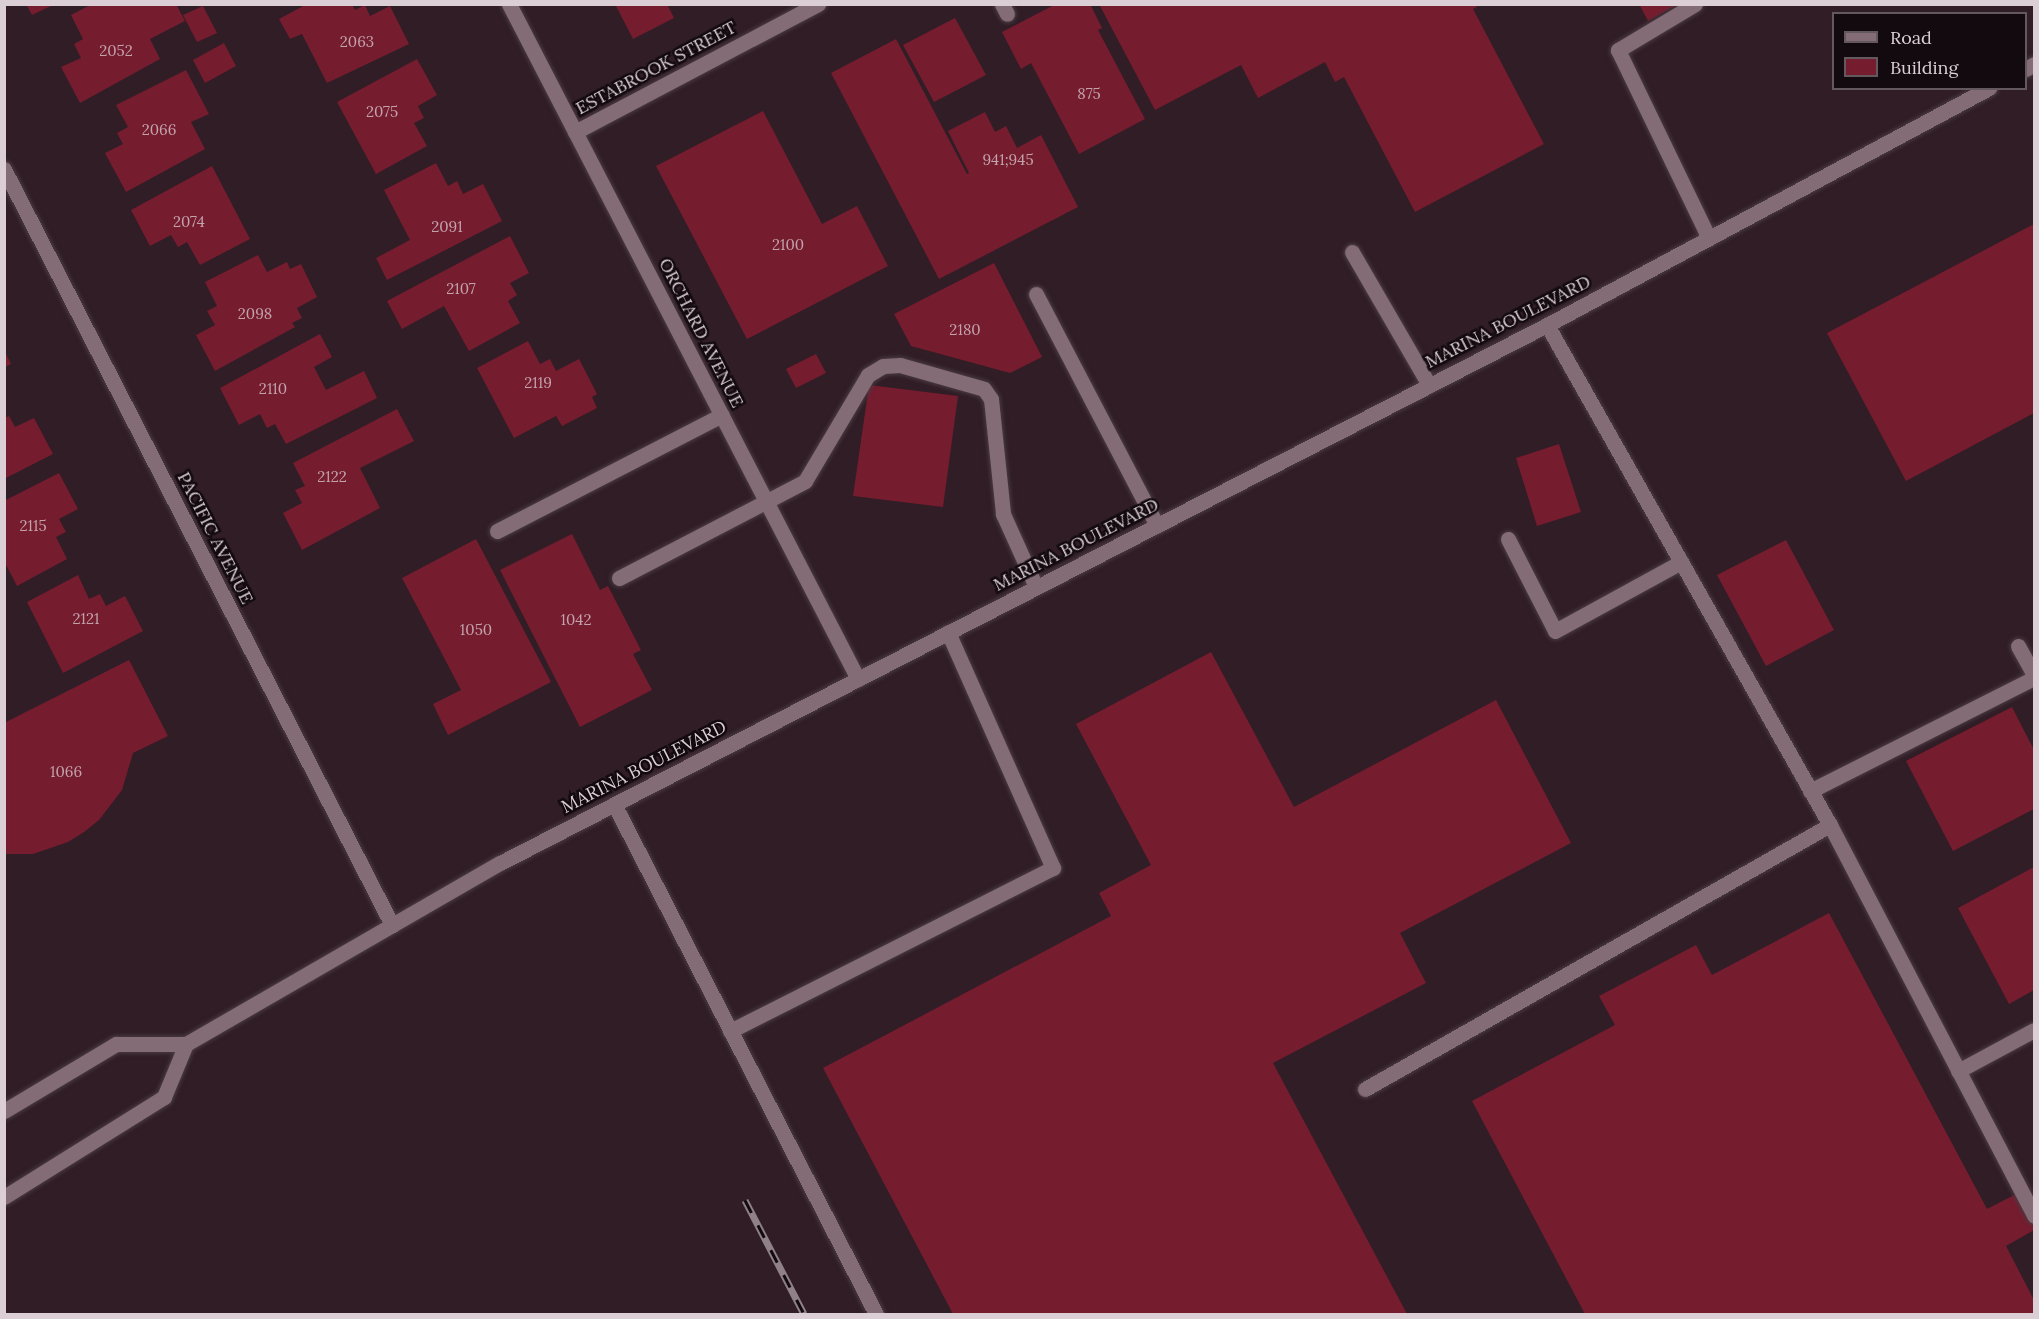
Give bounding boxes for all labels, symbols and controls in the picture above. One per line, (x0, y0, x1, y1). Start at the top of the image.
legend (1832, 12, 2027, 90)
street label: ESTABROOK STREET (572, 17, 740, 119)
text: Road (1890, 26, 1932, 49)
house number: 2063 (340, 33, 374, 51)
house number: 2052 (99, 42, 133, 60)
text: Building (1890, 56, 1958, 79)
house number: 875 (1077, 85, 1101, 103)
house number: 2075 (366, 103, 398, 121)
house number: 2066 (142, 121, 176, 139)
house number: 941;945 (982, 151, 1034, 169)
house number: 2074 (173, 213, 205, 231)
house number: 2091 (431, 218, 463, 236)
house number: 2100 (772, 236, 804, 254)
street label: ORCHARD AVENUE (654, 255, 748, 411)
street label: MARINA BOULEVARD (1422, 271, 1594, 373)
house number: 2107 (446, 280, 476, 298)
house number: 2098 (238, 305, 272, 323)
house number: 2180 (949, 321, 981, 339)
house number: 2119 (524, 374, 552, 392)
house number: 2110 (259, 380, 287, 398)
street label: PACIFIC AVENUE (172, 468, 258, 608)
house number: 2122 (317, 468, 347, 486)
street label: MARINA BOULEVARD (990, 494, 1162, 596)
house number: 2115 (19, 517, 47, 535)
house number: 2121 (72, 610, 100, 628)
house number: 1042 (561, 611, 591, 629)
house number: 1050 (460, 621, 492, 639)
street label: MARINA BOULEVARD (558, 716, 730, 818)
house number: 1066 (50, 763, 82, 781)

